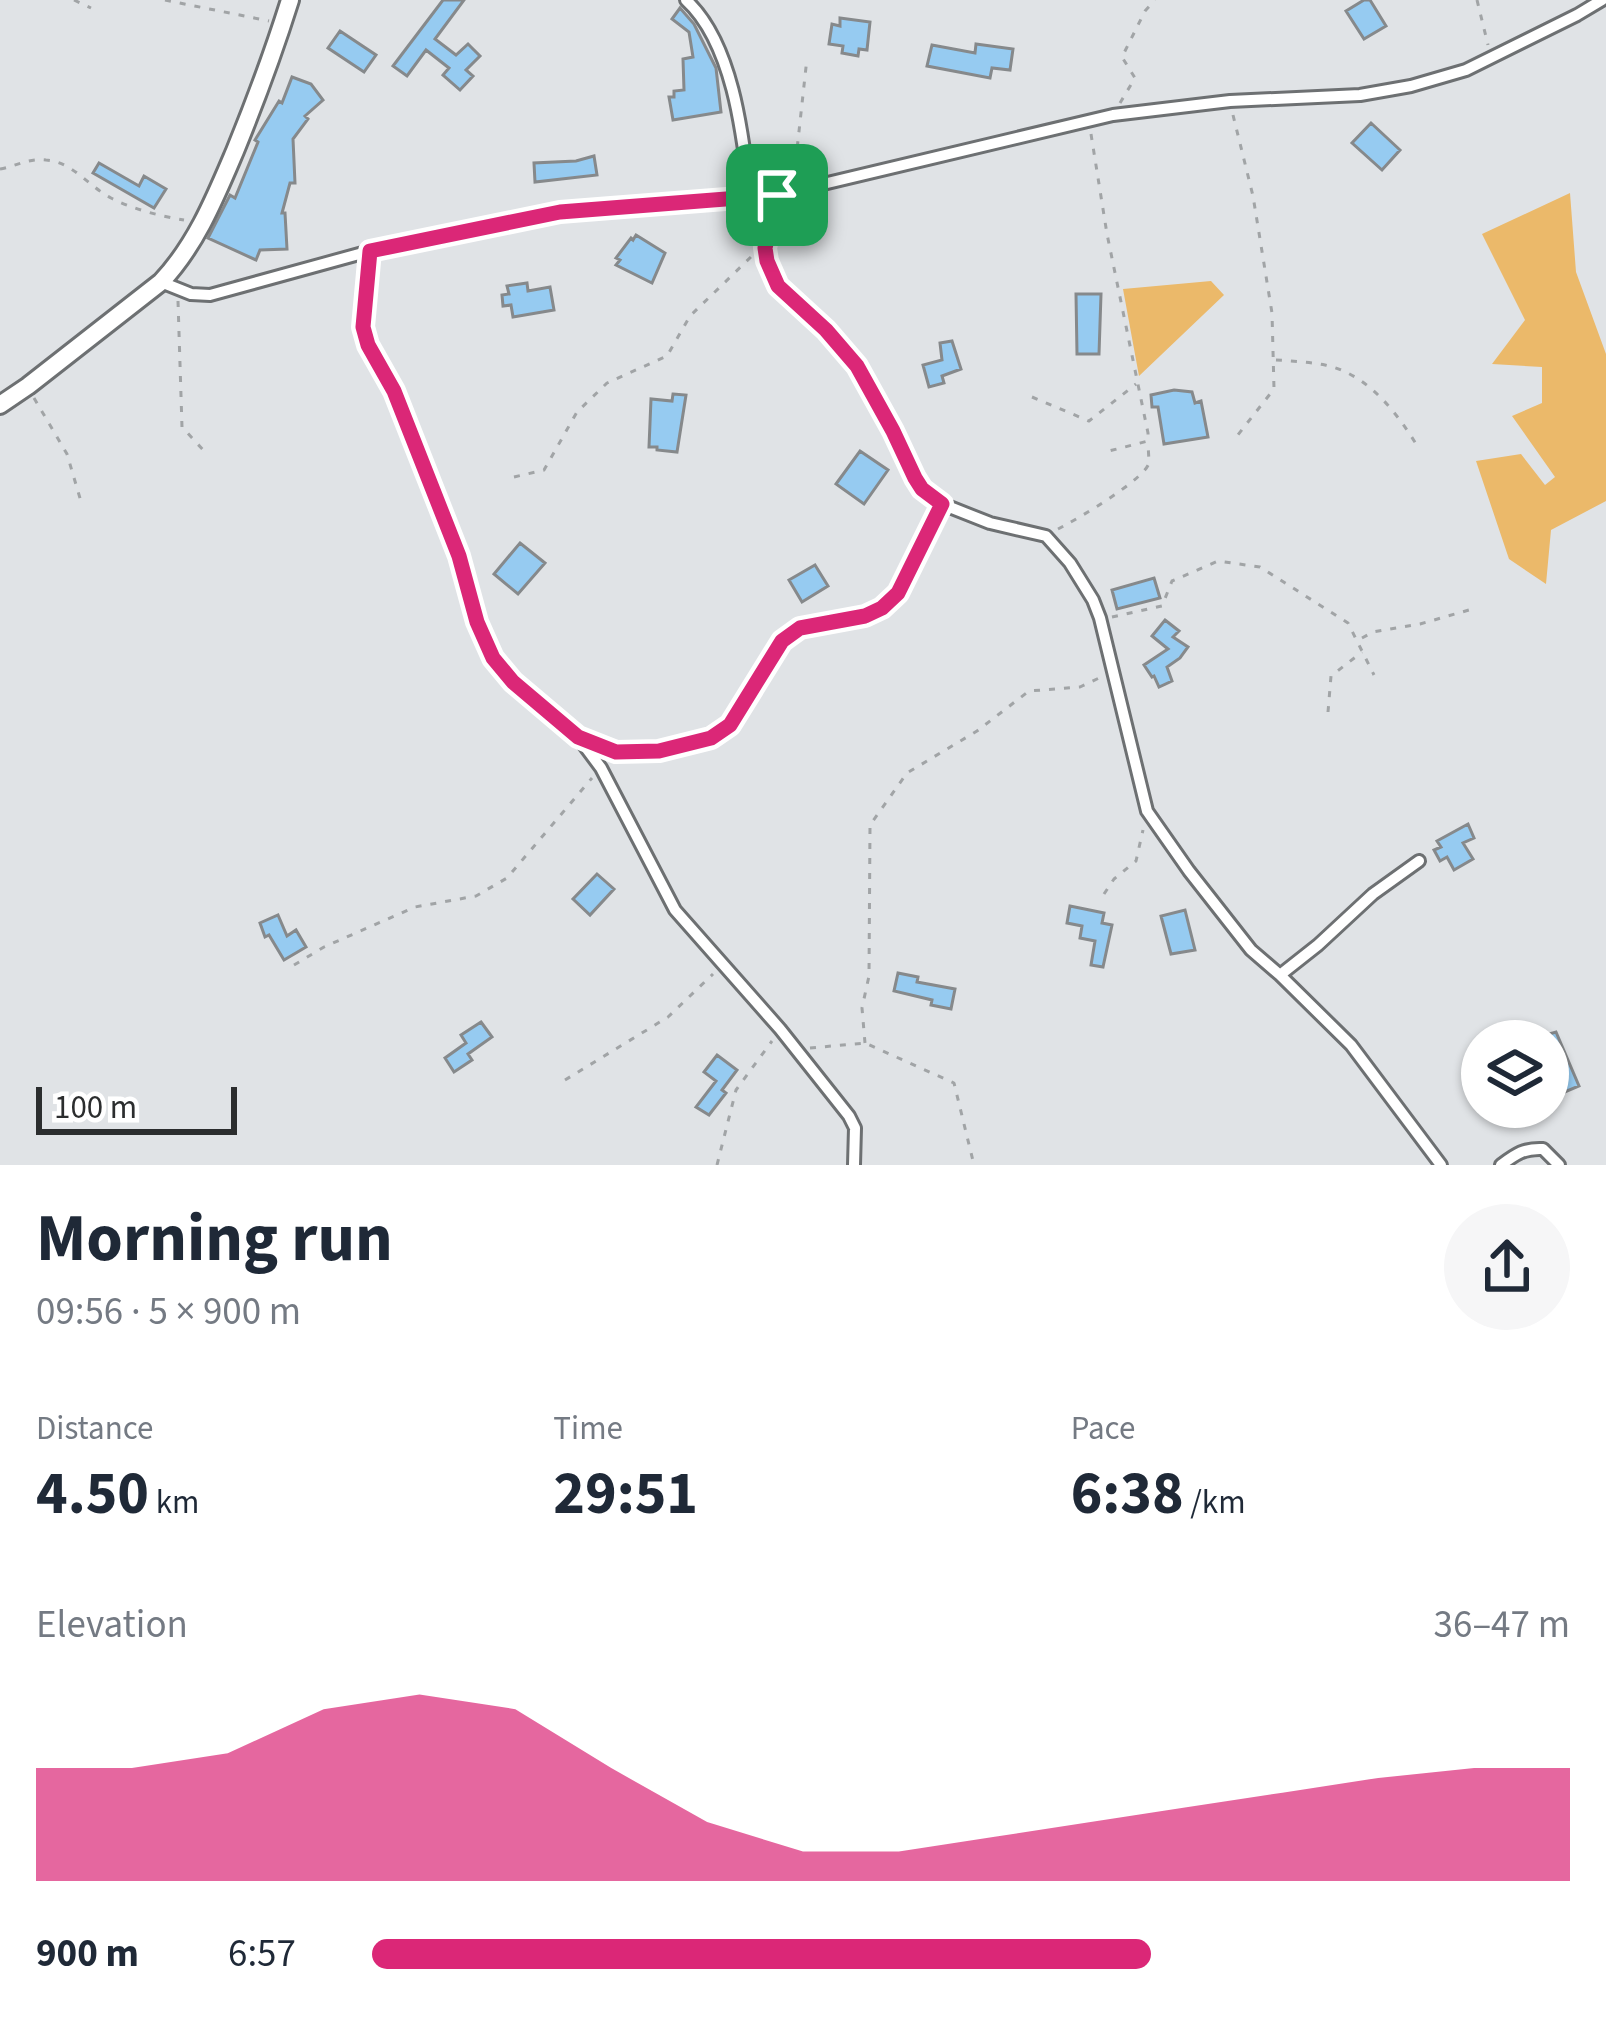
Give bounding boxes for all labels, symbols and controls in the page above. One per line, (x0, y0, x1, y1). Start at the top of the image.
pin (726, 144, 828, 246)
icon: arrive (744, 162, 810, 228)
map controls (1461, 1020, 1569, 1128)
button: layers (1461, 1020, 1569, 1128)
scale bar (36, 1081, 237, 1134)
text: 100 m (54, 1084, 137, 1131)
text: Morning run (36, 1192, 393, 1286)
button: share (1444, 1204, 1570, 1330)
text: 09:56 · 5 × 900 m (36, 1284, 301, 1340)
text: Distance (36, 1405, 153, 1452)
text: Time (553, 1405, 623, 1452)
text: Pace (1071, 1405, 1135, 1452)
text: 4.50 (36, 1452, 149, 1537)
text: 29:51 (553, 1452, 698, 1537)
text: 6:38 (1071, 1452, 1184, 1537)
text: km (149, 1479, 199, 1526)
text: /km (1184, 1479, 1246, 1526)
text: Elevation (36, 1597, 188, 1653)
text: 36–47 m (1434, 1597, 1570, 1653)
text: 900 m (36, 1926, 139, 1982)
text: 6:57 (228, 1926, 296, 1982)

